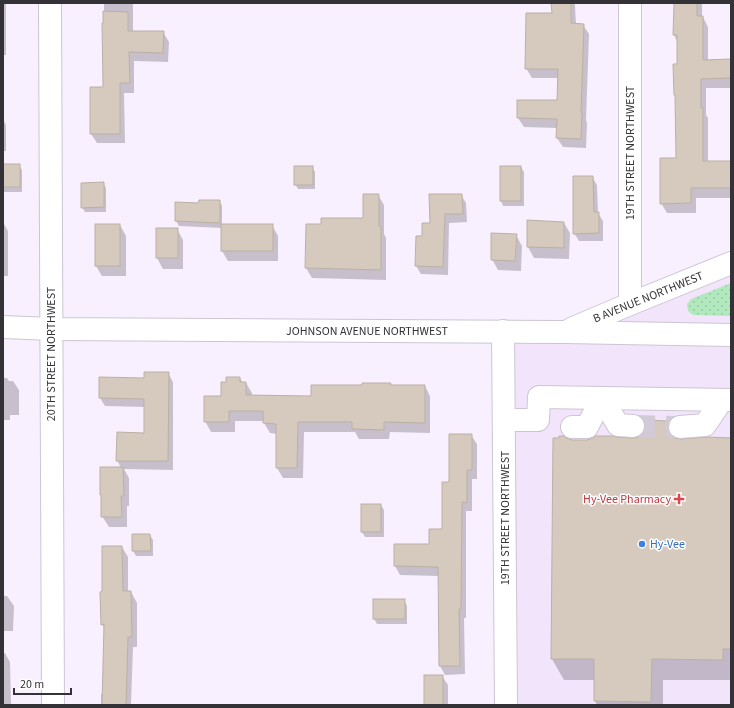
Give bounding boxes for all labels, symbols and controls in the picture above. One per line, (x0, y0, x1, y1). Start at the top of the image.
street label: 19TH STREET NORTHWEST (622, 85, 639, 220)
street label: B AVENUE NORTHWEST (591, 267, 706, 327)
street label: 20TH STREET NORTHWEST (43, 286, 60, 421)
street label: JOHNSON AVENUE NORTHWEST (286, 323, 449, 340)
street label: 19TH STREET NORTHWEST (497, 450, 514, 585)
place label: Hy-Vee Pharmacy (583, 491, 671, 508)
marker: Hy-Vee Pharmacy (674, 494, 684, 504)
place label: Hy-Vee (650, 536, 685, 553)
marker: Hy-Vee (637, 539, 647, 549)
scale bar (14, 670, 71, 696)
text: 20 m (20, 676, 44, 693)

